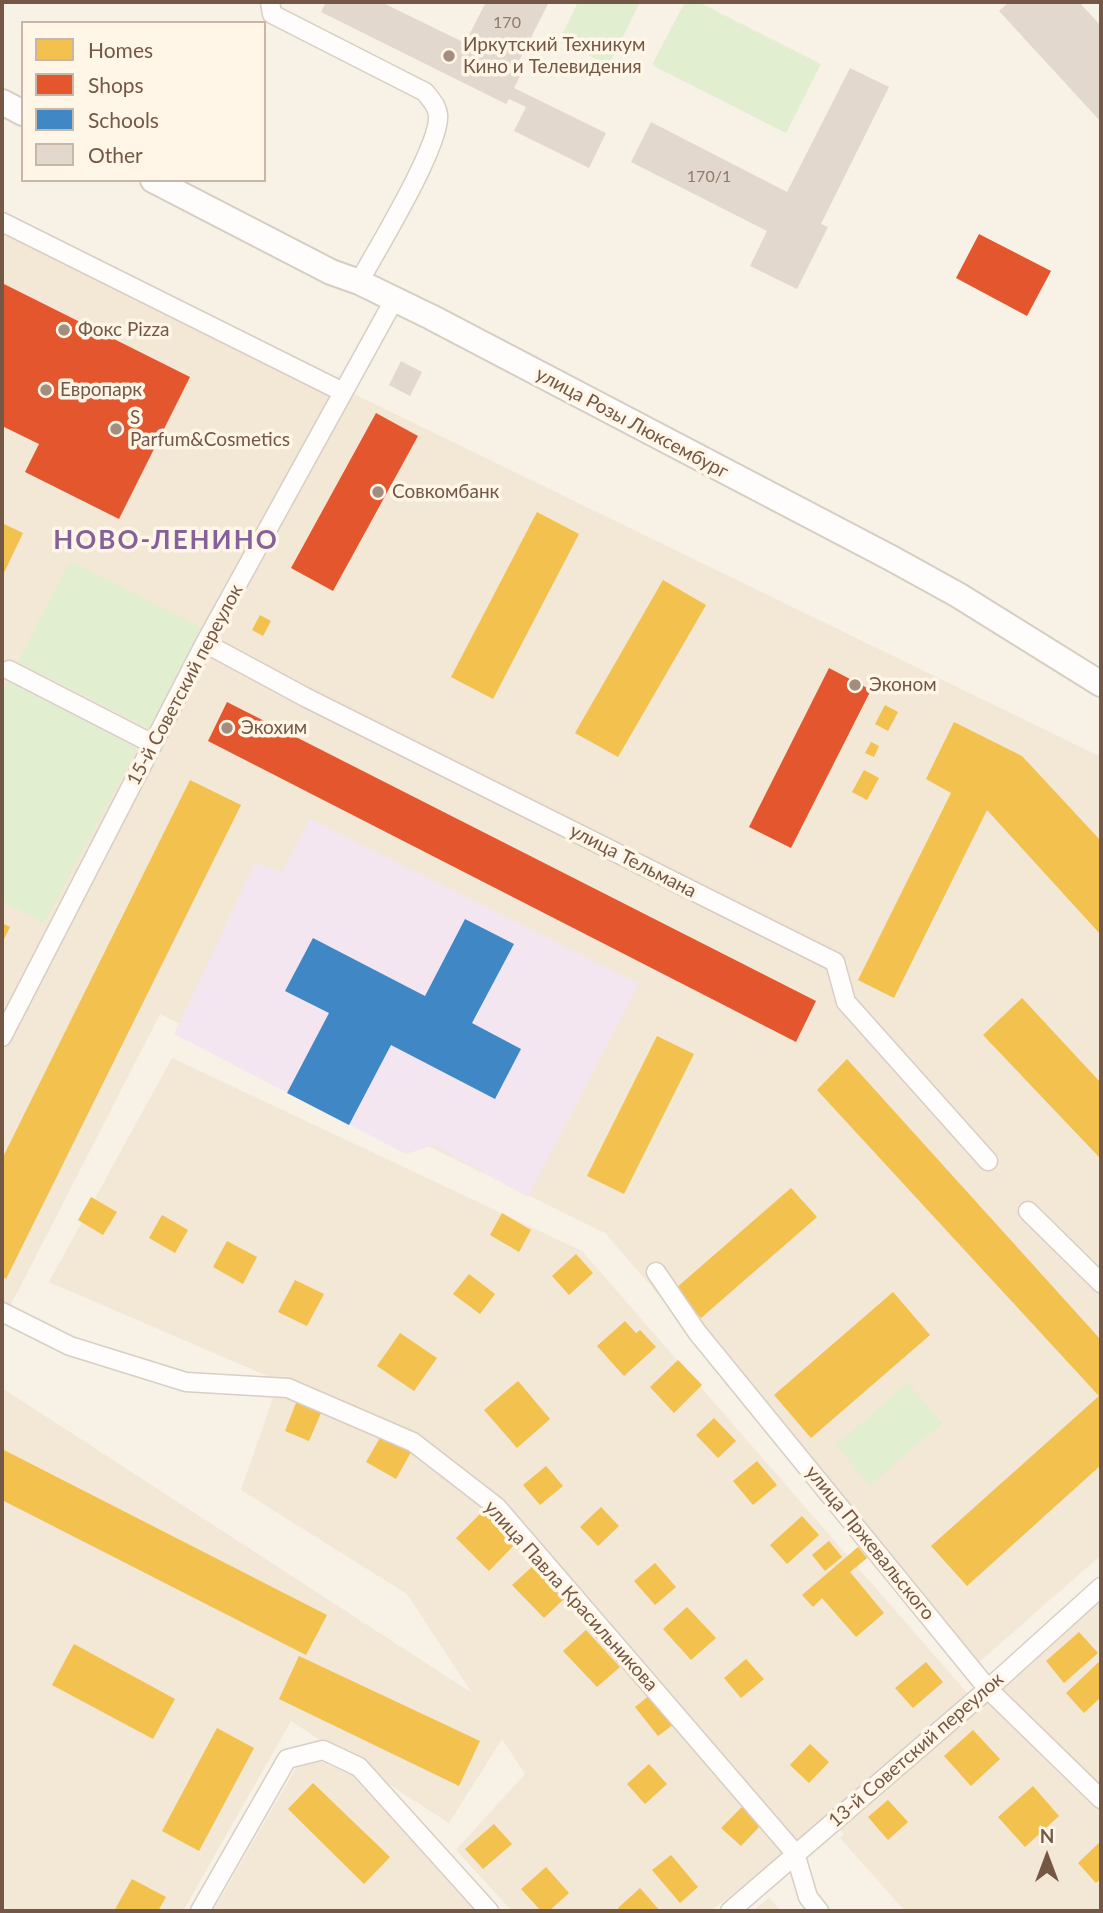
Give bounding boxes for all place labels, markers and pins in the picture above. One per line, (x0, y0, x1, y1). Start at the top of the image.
place label: Иркутский Техникум Кино и Телевидения (463, 34, 645, 78)
marker: Иркутский Техникум Кино и Телевидения (441, 48, 457, 64)
place label: Фокс Pizza (78, 319, 169, 341)
marker: Фокс Pizza (56, 322, 72, 338)
place label: Европарк (60, 379, 142, 401)
marker: Европарк (38, 382, 54, 398)
place label: S Parfum&Cosmetics (130, 407, 290, 451)
marker: S Parfum&Cosmetics (108, 421, 124, 437)
place label: Совкомбанк (392, 481, 499, 503)
marker: Совкомбанк (370, 484, 386, 500)
place label: Эконом (869, 674, 937, 696)
marker: Эконом (847, 677, 863, 693)
place label: Экохим (241, 717, 307, 739)
marker: Экохим (219, 720, 235, 736)

